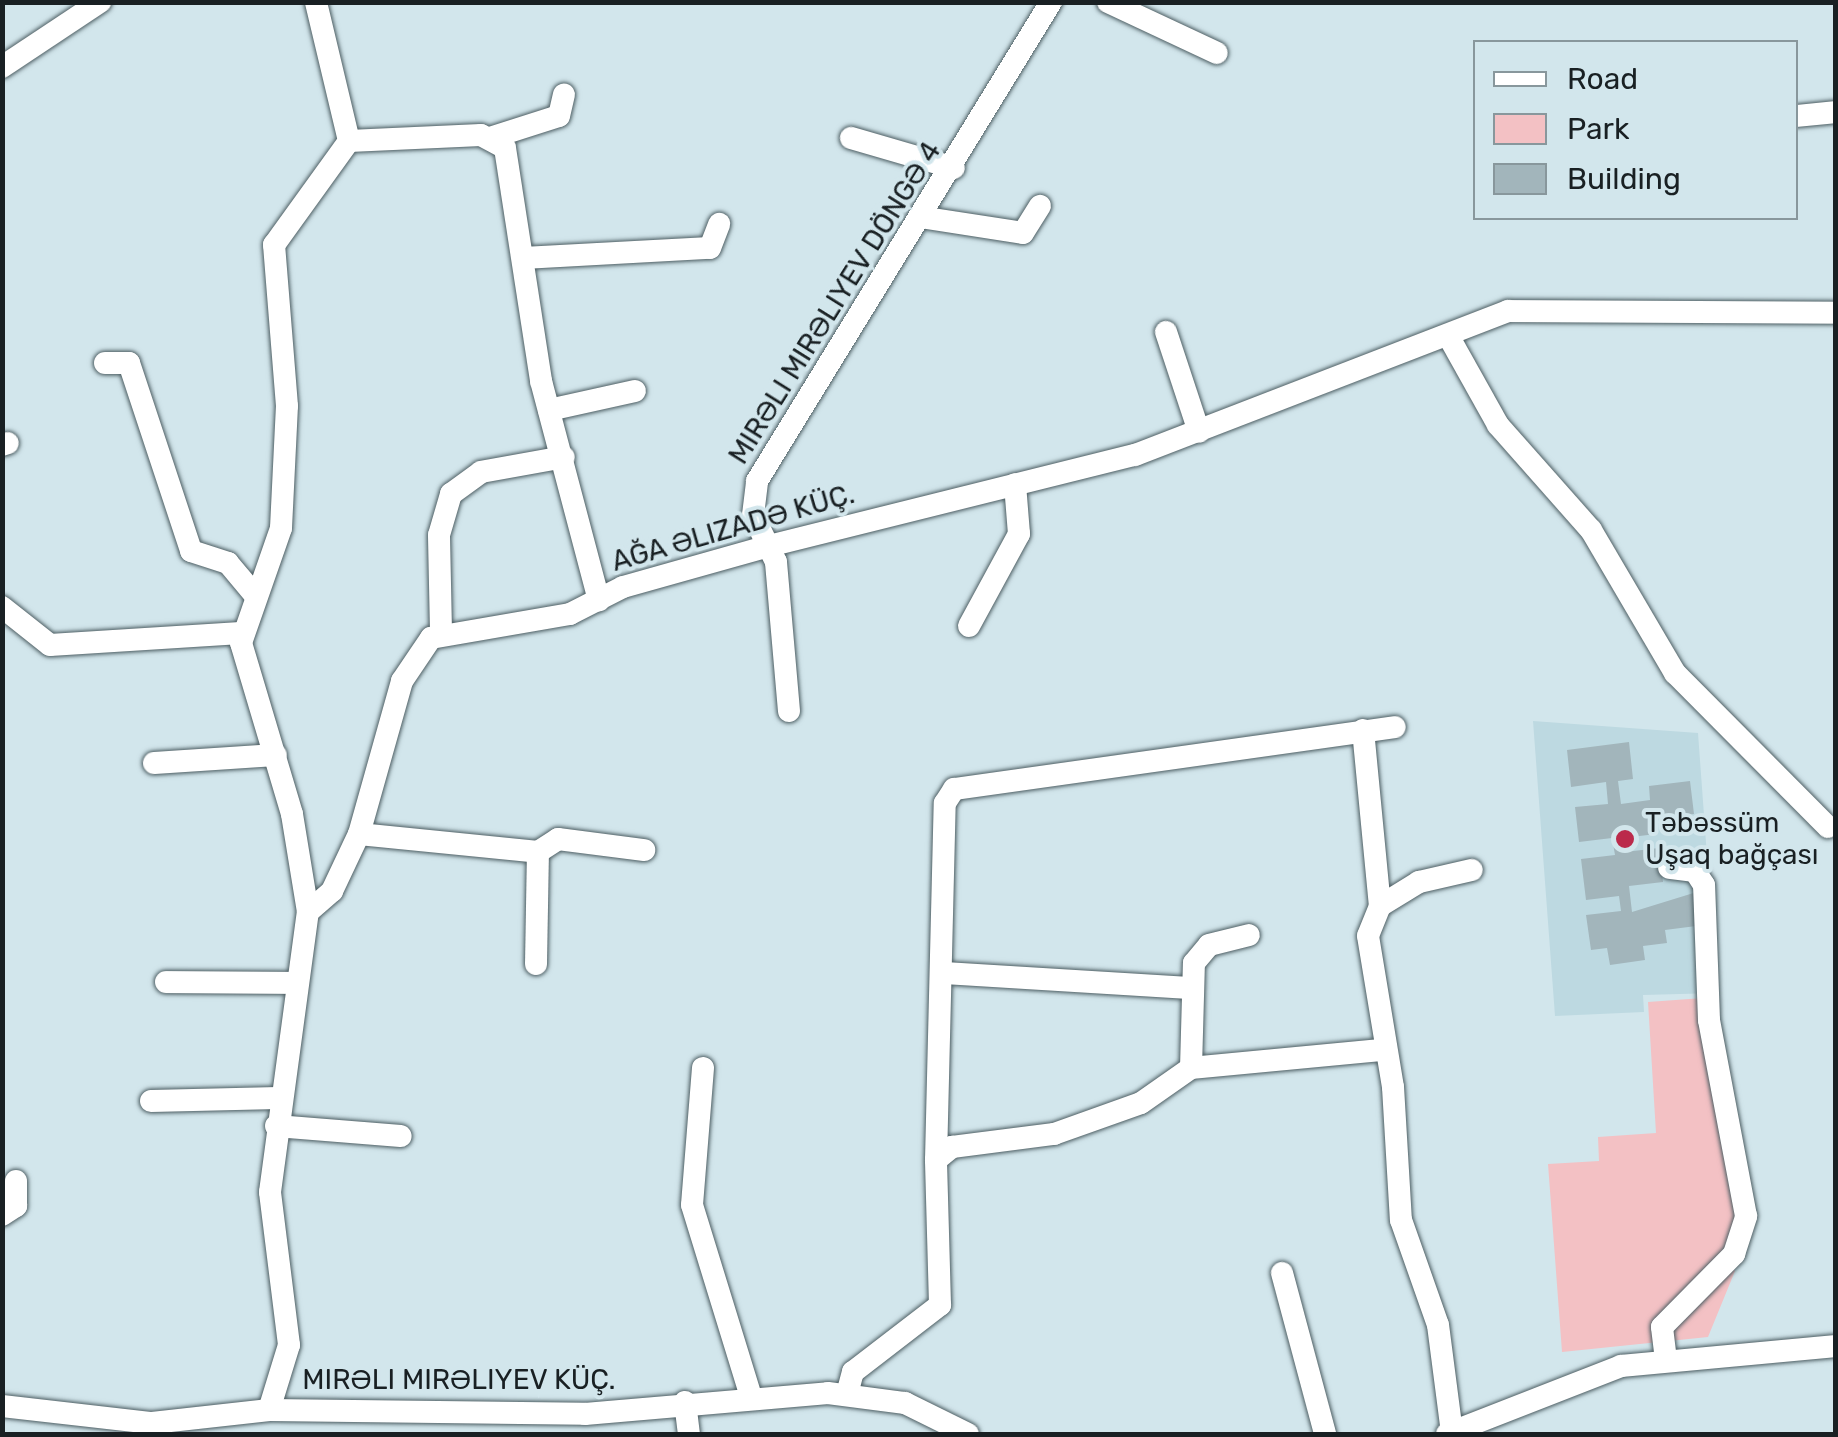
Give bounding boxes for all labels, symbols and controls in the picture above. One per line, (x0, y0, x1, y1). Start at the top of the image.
legend (1473, 40, 1798, 220)
text: Road (1567, 61, 1638, 97)
text: Park (1567, 111, 1629, 147)
street label: MIRƏLI MIRƏLIYEV DÖNGƏ 4 (722, 135, 948, 471)
text: Building (1567, 161, 1681, 197)
street label: AĞA ƏLIZADƏ KÜÇ. (607, 477, 859, 579)
place label: Təbəssüm Uşaq bağçası (1645, 806, 1819, 872)
marker: Təbəssüm Uşaq bağçası (1614, 828, 1636, 850)
street label: MIRƏLI MIRƏLIYEV KÜÇ. (302, 1363, 616, 1397)

